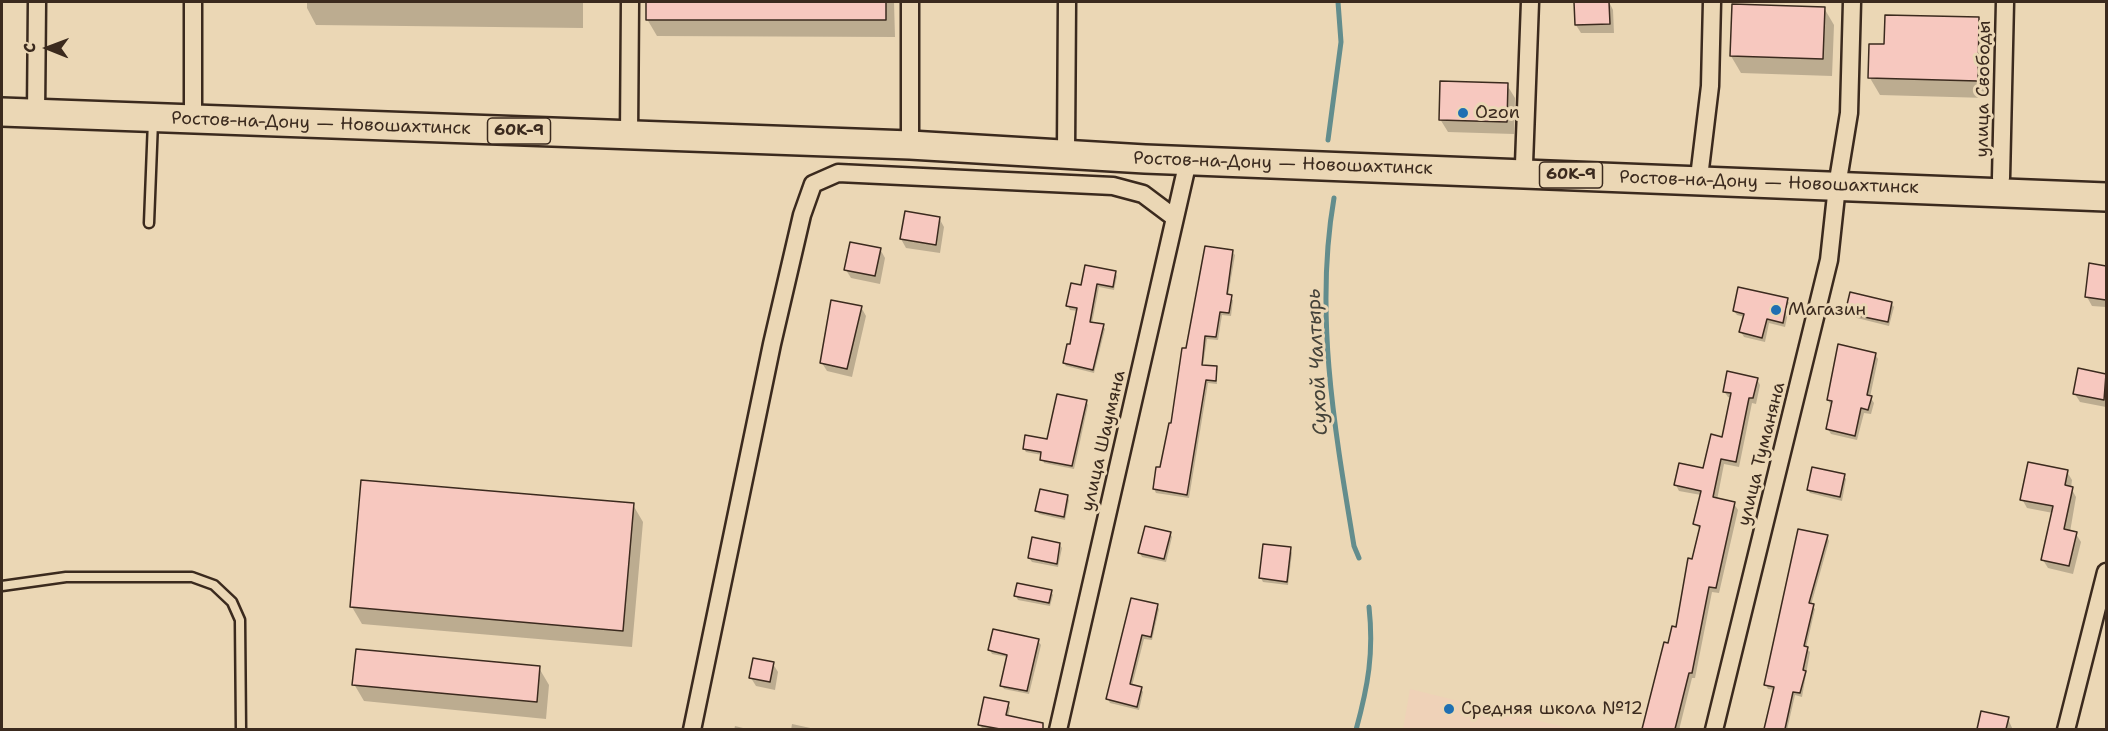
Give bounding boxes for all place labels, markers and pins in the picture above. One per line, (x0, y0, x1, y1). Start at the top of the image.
place label: Ozon (1475, 102, 1520, 124)
marker: Ozon (1456, 106, 1470, 120)
place label: Магазин (1788, 299, 1866, 321)
marker: Магазин (1769, 303, 1783, 317)
place label: Средняя школа №12 (1461, 698, 1643, 720)
marker: Средняя школа №12 (1442, 702, 1456, 716)

